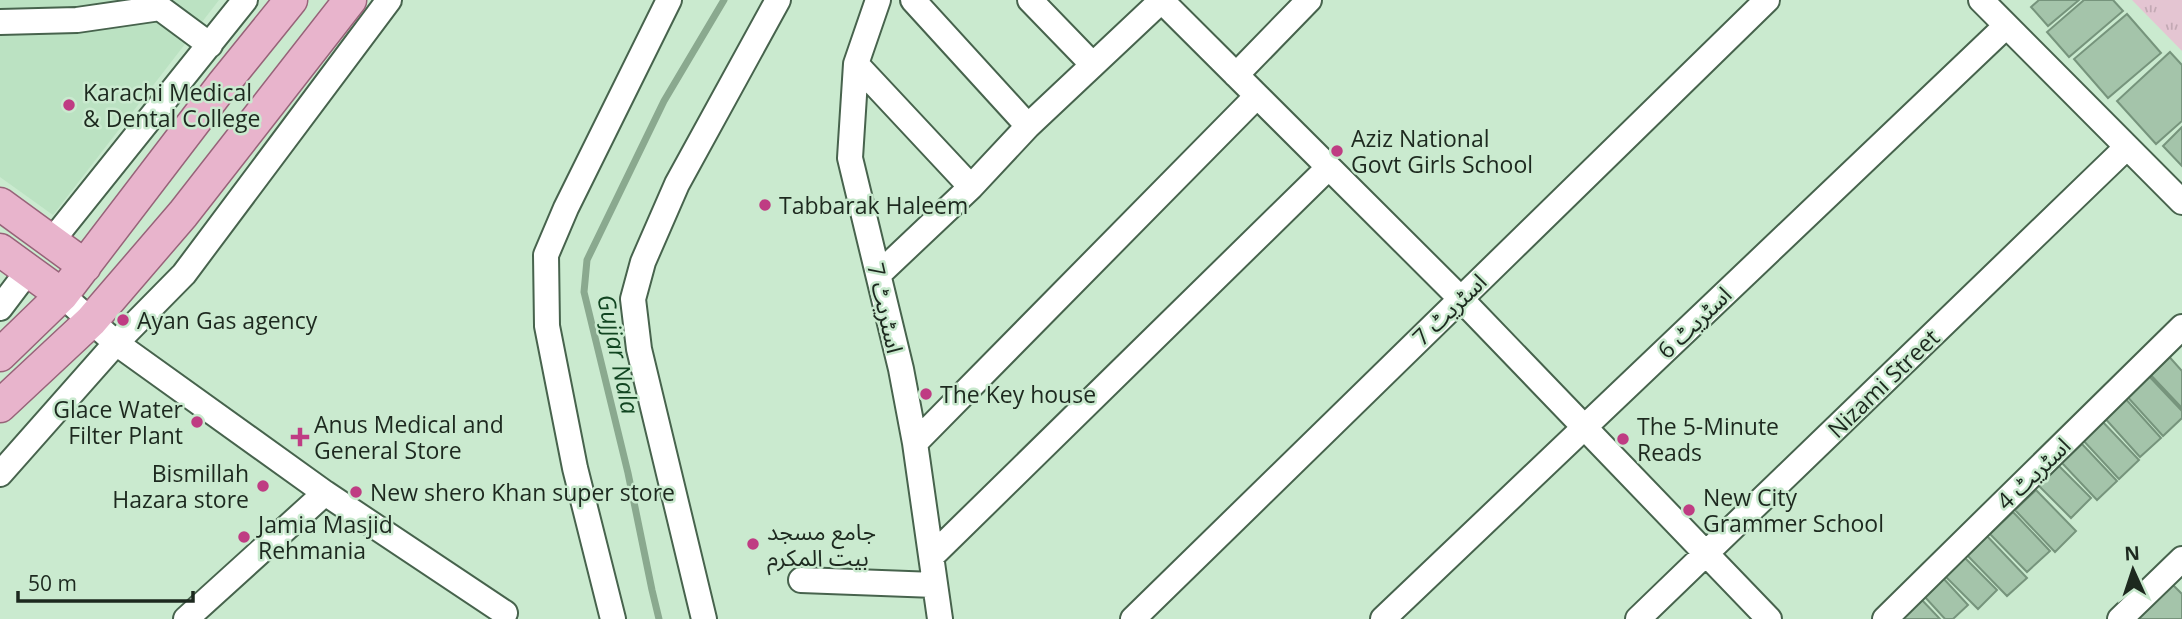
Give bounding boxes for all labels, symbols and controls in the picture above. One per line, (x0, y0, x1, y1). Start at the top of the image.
place label: Karachi Medical & Dental College (83, 76, 260, 134)
marker: Karachi Medical & Dental College (61, 97, 77, 113)
place label: Aziz National Govt Girls School (1351, 122, 1533, 180)
marker: Aziz National Govt Girls School (1329, 143, 1345, 159)
place label: Tabbarak Haleem (779, 189, 968, 221)
marker: Tabbarak Haleem (757, 197, 773, 213)
street label: اسٹریٹ 7 (860, 260, 912, 356)
street label: اسٹریٹ 7 (1405, 266, 1493, 352)
street label: اسٹریٹ 6 (1650, 279, 1738, 365)
water label: Gujjar Nala (590, 291, 648, 417)
place label: Ayan Gas agency (137, 304, 318, 336)
marker: Ayan Gas agency (115, 312, 131, 328)
street label: Nizami Street (1820, 321, 1946, 445)
place label: The Key house (940, 378, 1096, 410)
marker: The Key house (918, 386, 934, 402)
place label: Glace Water Filter Plant (53, 393, 184, 451)
place label: Anus Medical and General Store (314, 408, 504, 466)
place label: The 5-Minute Reads (1637, 410, 1779, 468)
marker: Glace Water Filter Plant (189, 414, 205, 430)
marker: Anus Medical and General Store (292, 429, 308, 445)
street label: اسٹریٹ 4 (1989, 430, 2077, 516)
marker: The 5-Minute Reads (1615, 431, 1631, 447)
place label: Bismillah Hazara store (112, 457, 249, 515)
place label: New shero Khan super store (370, 476, 675, 508)
marker: Bismillah Hazara store (255, 478, 271, 494)
place label: New City Grammer School (1703, 481, 1884, 539)
marker: New shero Khan super store (348, 484, 364, 500)
marker: New City Grammer School (1681, 502, 1697, 518)
place label: Jamia Masjid Rehmania (256, 508, 393, 566)
place label: جامع مسجد بیت المکرم (767, 515, 876, 576)
marker: Jamia Masjid Rehmania (236, 529, 252, 545)
north arrow (2098, 535, 2168, 605)
marker: جامع مسجد بیت المکرم (745, 536, 761, 552)
text: N (2124, 540, 2141, 566)
scale bar (18, 560, 192, 604)
text: 50 m (28, 569, 77, 597)

